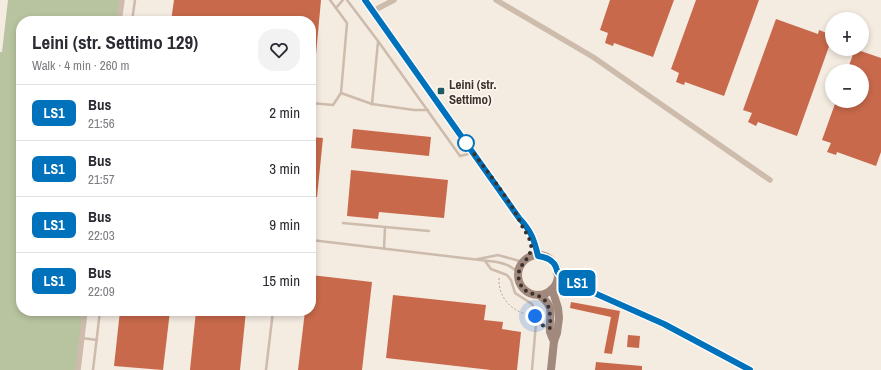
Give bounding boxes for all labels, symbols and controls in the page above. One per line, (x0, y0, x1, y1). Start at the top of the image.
map controls (825, 12, 869, 108)
button: + (825, 12, 869, 56)
text: Leini (str. Settimo 129) (32, 29, 198, 55)
button: heart (258, 29, 300, 71)
text: Walk · 4 min · 260 m (32, 57, 129, 74)
button: − (825, 64, 869, 108)
place label: Leini (str. Settimo) (449, 76, 496, 108)
marker: Leini (str. Settimo) (436, 86, 446, 96)
text: Bus (88, 94, 111, 115)
text: 2 min (269, 102, 300, 123)
text: LS1 (43, 104, 65, 122)
text: 21:56 (88, 115, 115, 132)
unlabelled marker (457, 134, 475, 152)
text: Bus (88, 150, 111, 171)
text: 3 min (269, 158, 300, 179)
text: LS1 (43, 160, 65, 178)
text: 21:57 (88, 171, 115, 188)
text: Bus (88, 206, 111, 227)
text: 9 min (269, 214, 300, 235)
text: LS1 (43, 216, 65, 234)
text: 22:03 (88, 227, 115, 244)
text: Bus (88, 262, 111, 283)
text: 15 min (262, 270, 300, 291)
line badge: LS1 (554, 270, 600, 296)
text: LS1 (43, 272, 65, 290)
text: LS1 (566, 274, 588, 292)
text: 22:09 (88, 283, 115, 300)
your location (525, 306, 545, 326)

